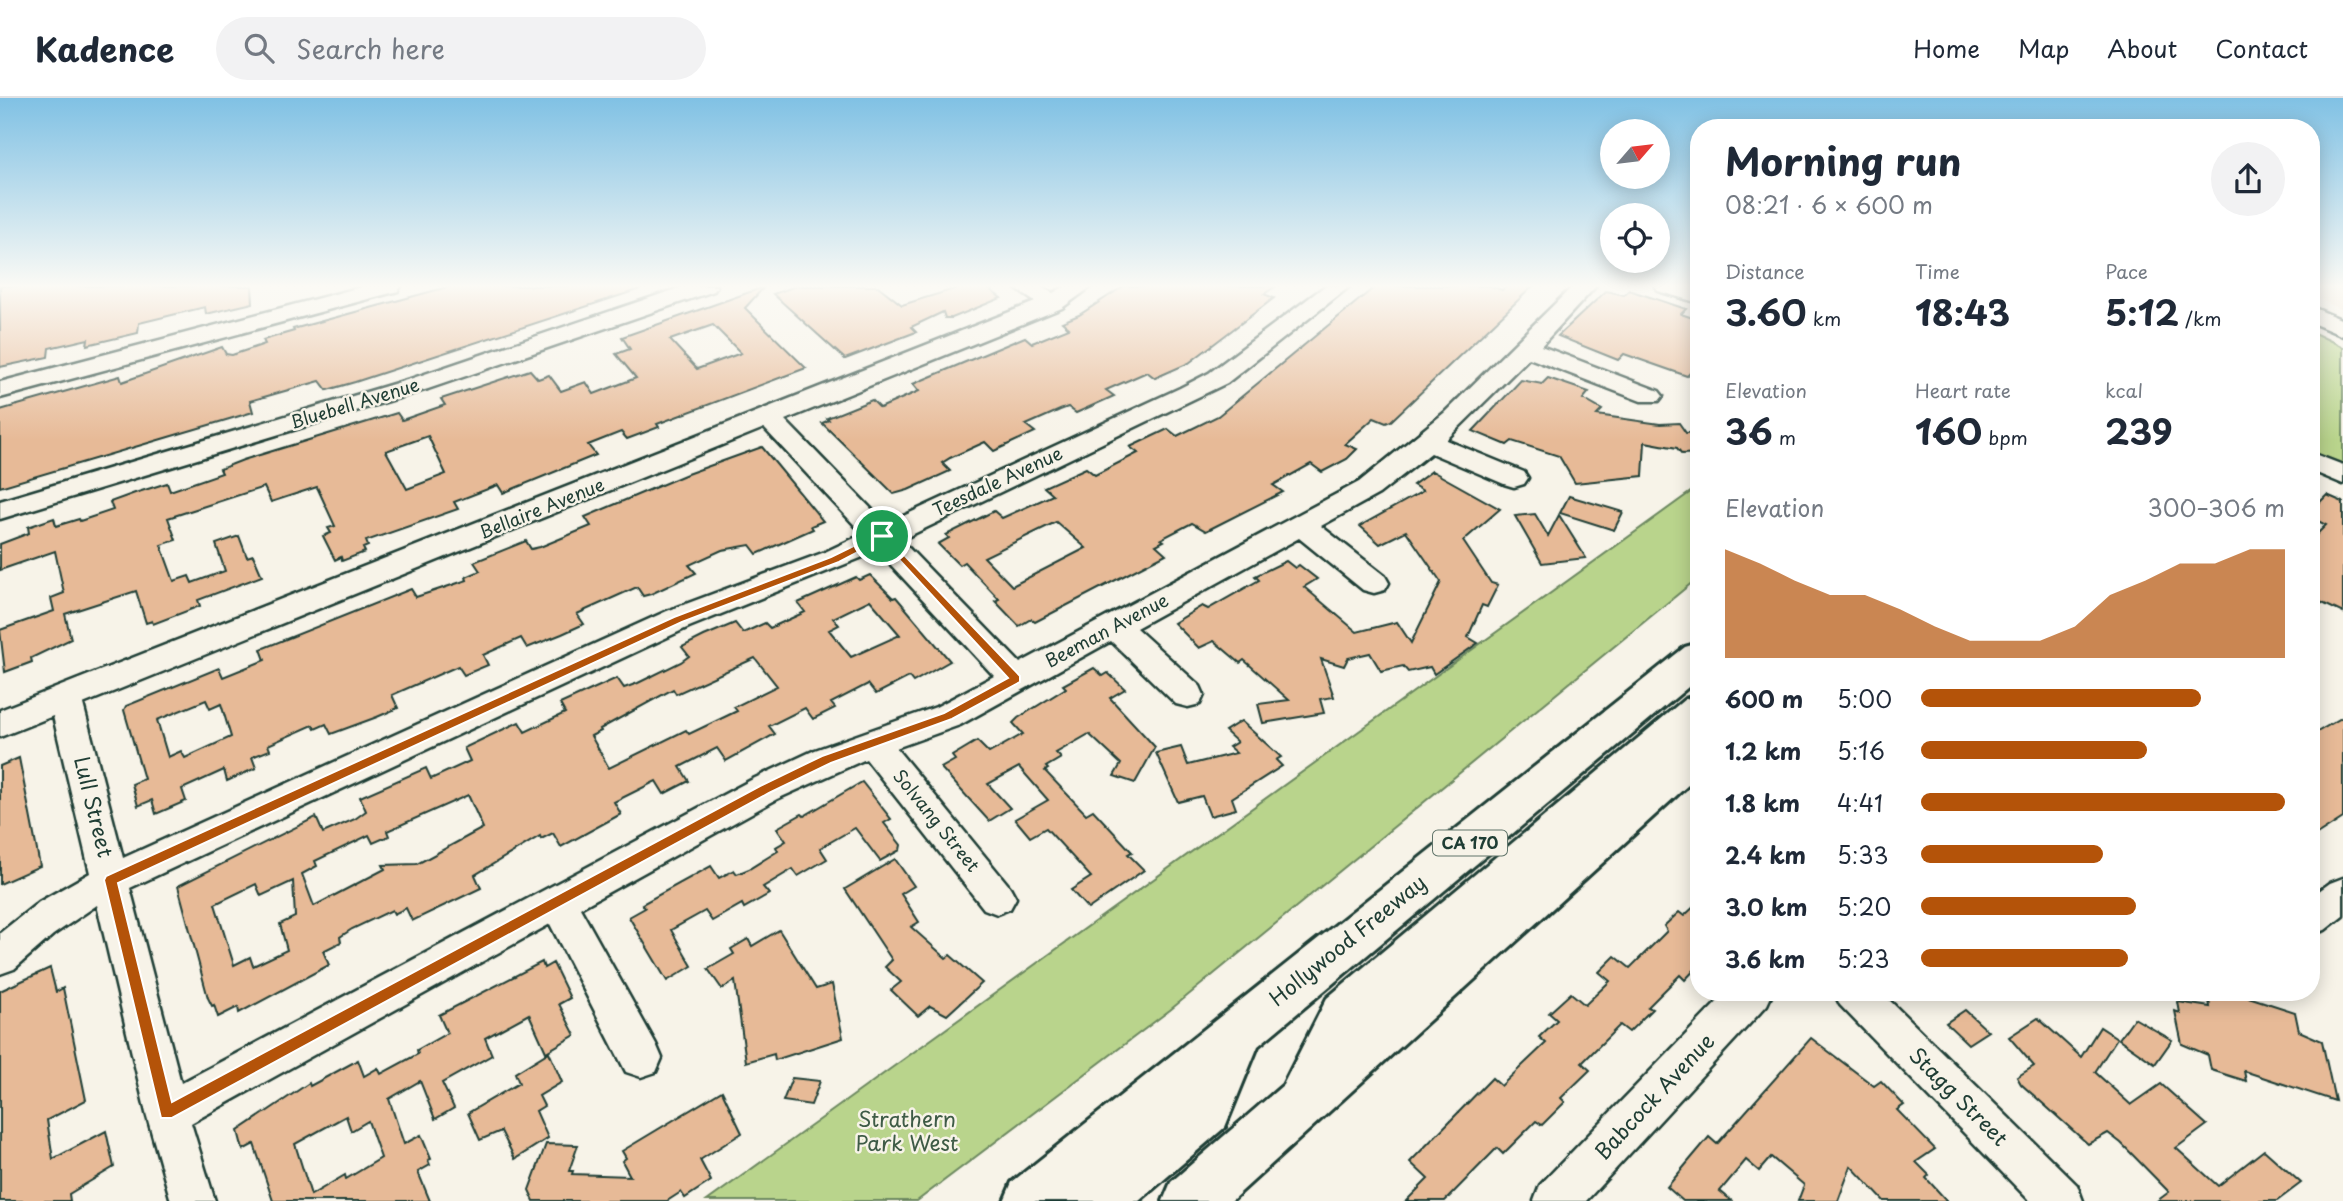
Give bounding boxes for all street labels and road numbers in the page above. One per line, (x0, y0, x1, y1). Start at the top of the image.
street label: Bluebell Avenue (287, 370, 423, 435)
street label: Teesdale Avenue (928, 439, 1067, 523)
street label: Bellaire Avenue (475, 470, 608, 545)
street label: Beeman Avenue (1040, 586, 1173, 674)
street label: Lull Street (67, 753, 123, 860)
street label: Solvang Street (887, 763, 987, 877)
road number: CA 170 (1433, 830, 1507, 856)
street label: Hollywood Freeway (1261, 866, 1432, 1013)
street label: Babcock Avenue (1586, 1025, 1721, 1166)
street label: Stagg Street (1903, 1039, 2016, 1152)

